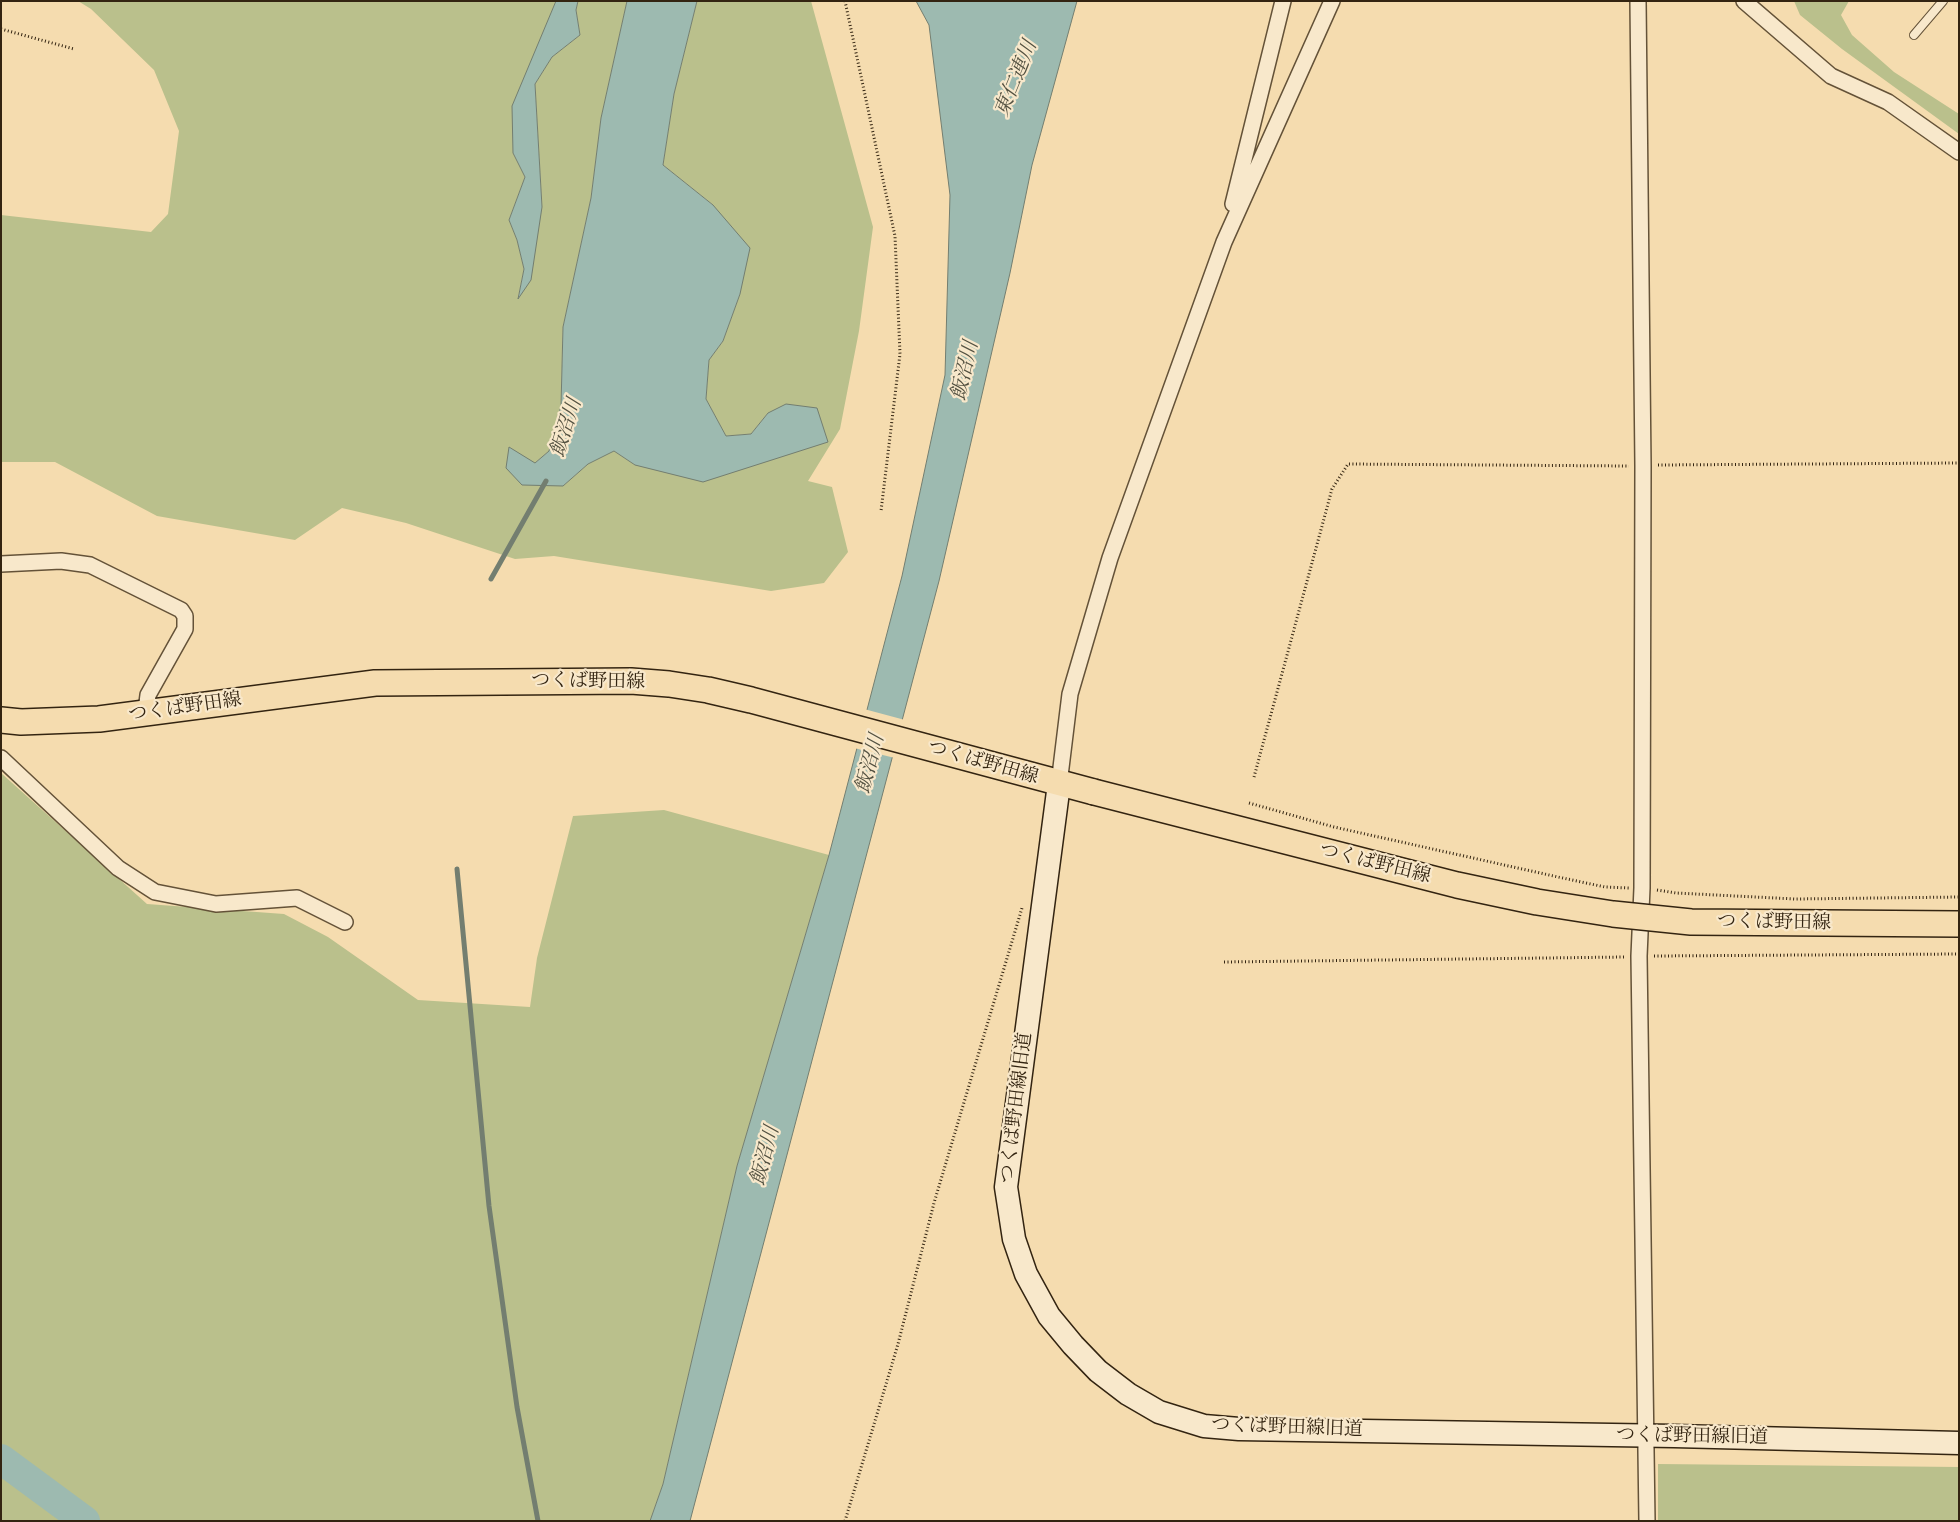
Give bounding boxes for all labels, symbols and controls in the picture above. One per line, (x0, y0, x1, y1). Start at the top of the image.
water label: 東仁連川 (991, 37, 1043, 121)
water label: 飯沼川 (948, 339, 984, 403)
water label: 飯沼川 (546, 396, 588, 460)
street label: つくば野田線 (531, 670, 645, 694)
street label: つくば野田線 (127, 689, 243, 727)
water label: 飯沼川 (852, 732, 890, 796)
street label: つくば野田線 (925, 736, 1041, 790)
street label: つくば野田線 (1317, 839, 1433, 889)
street label: つくば野田線 (1717, 911, 1831, 935)
street label: つくば野田線旧道 (996, 1031, 1038, 1185)
water label: 飯沼川 (747, 1124, 785, 1188)
street label: つくば野田線旧道 (1211, 1414, 1363, 1442)
street label: つくば野田線旧道 (1616, 1424, 1768, 1450)

